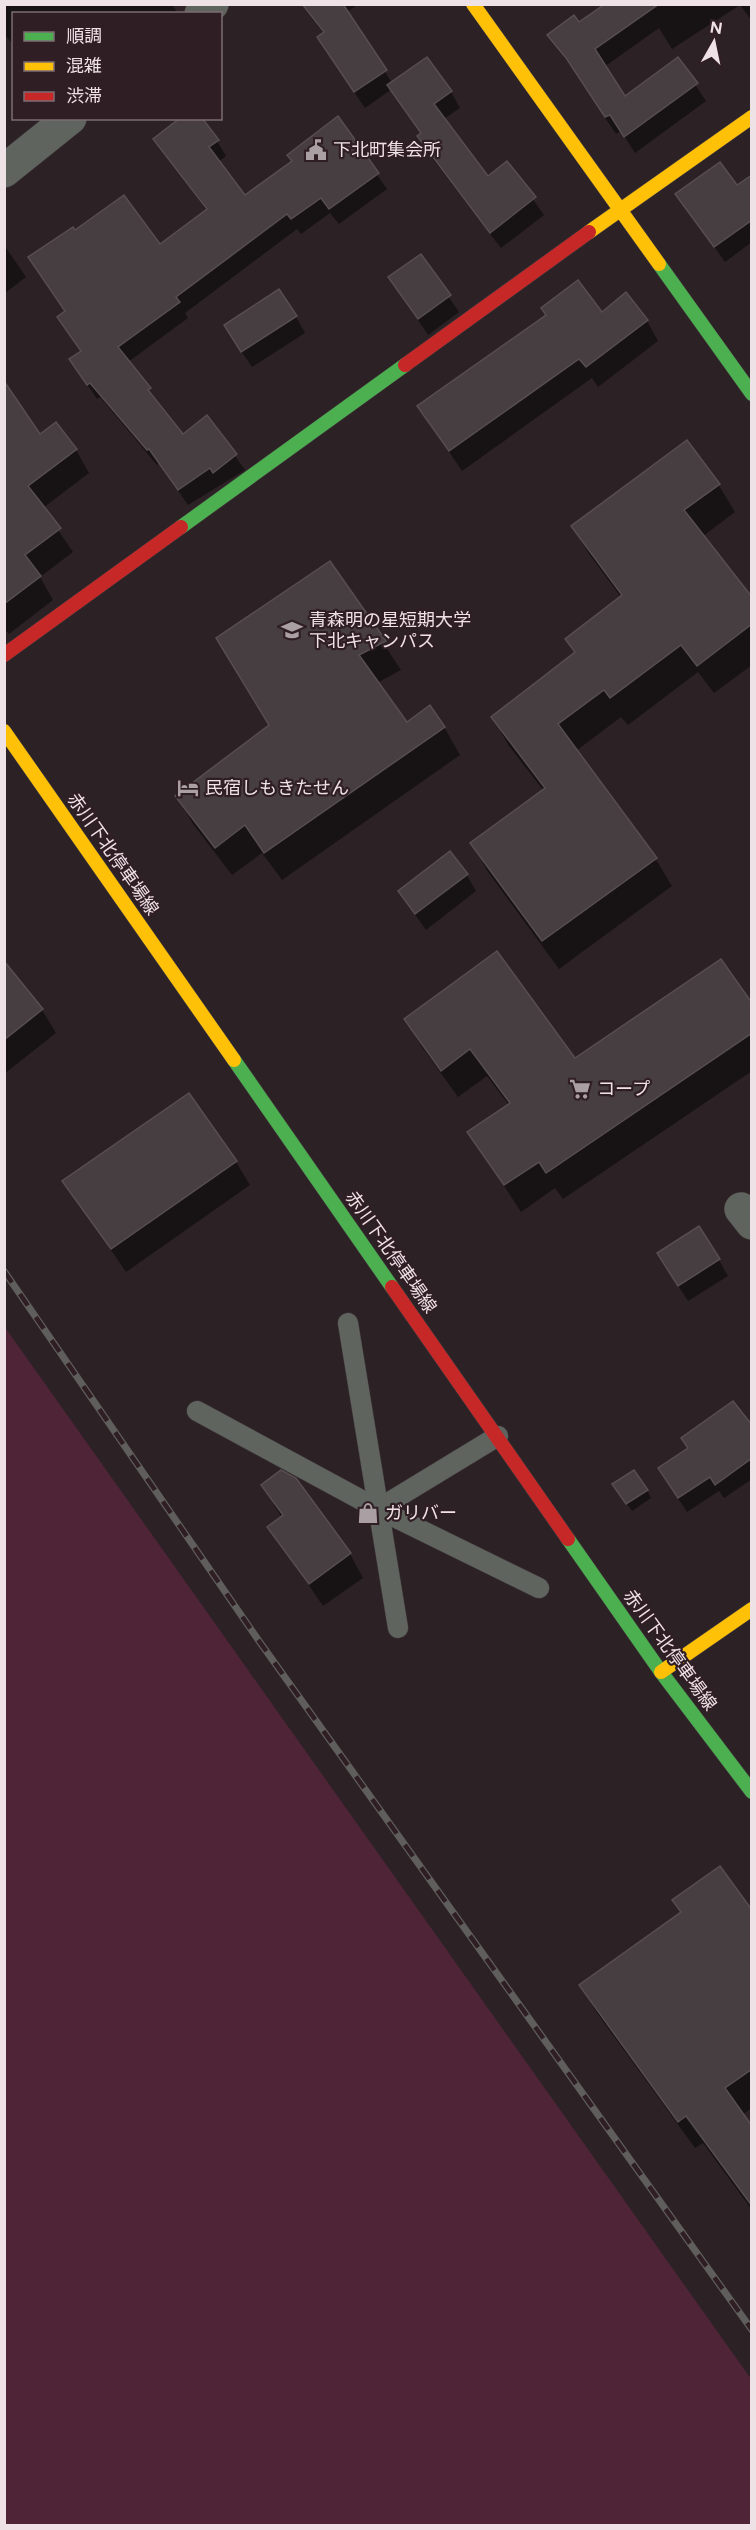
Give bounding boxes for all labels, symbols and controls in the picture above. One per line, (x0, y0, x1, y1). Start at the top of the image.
legend (12, 12, 222, 120)
north arrow (684, 12, 744, 72)
text: N (709, 17, 724, 38)
text: 順調 (66, 25, 102, 47)
text: 混雑 (66, 55, 102, 77)
text: 渋滞 (66, 85, 102, 107)
public building icon: 下北町集会所 (304, 138, 328, 162)
place label: 下北町集会所 (333, 139, 441, 161)
place label: 青森明の星短期大学 下北キャンパス (309, 609, 471, 652)
school or university icon: 青森明の星短期大学 下北キャンパス (280, 618, 304, 642)
hotel icon: 民宿しもきたせん (176, 776, 200, 800)
place label: 民宿しもきたせん (205, 777, 349, 799)
street label: 赤川下北停車場線 (63, 789, 163, 919)
supermarket icon: コープ (568, 1077, 592, 1101)
place label: コープ (597, 1078, 650, 1100)
street label: 赤川下北停車場線 (341, 1187, 441, 1317)
shop icon: ガリバー (356, 1501, 380, 1525)
place label: ガリバー (385, 1502, 457, 1524)
street label: 赤川下北停車場線 (619, 1585, 721, 1715)

